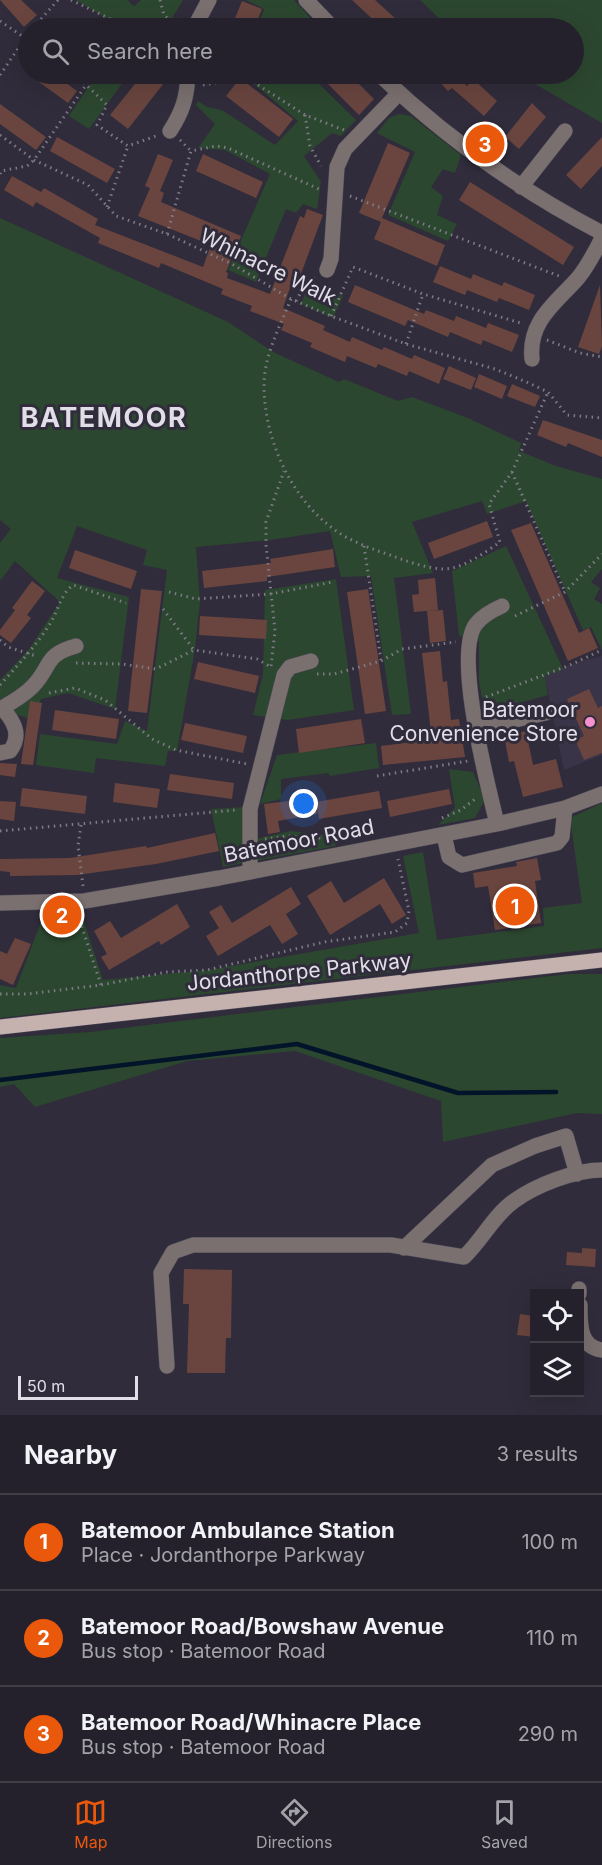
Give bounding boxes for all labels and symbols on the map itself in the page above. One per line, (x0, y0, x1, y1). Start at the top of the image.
pin: 3 (466, 122, 504, 166)
street label: Whinacre Walk (196, 223, 341, 310)
district label: BATEMOOR (21, 401, 187, 434)
place label: Batemoor Convenience Store (390, 697, 578, 746)
marker: Batemoor Convenience Store (583, 715, 597, 729)
your location (289, 789, 318, 818)
street label: Batemoor Road (222, 814, 376, 867)
pin: 1 (496, 884, 534, 928)
pin: 2 (42, 892, 82, 938)
street label: Jordanthorpe Parkway (185, 947, 413, 996)
scale bar (18, 1373, 138, 1400)

